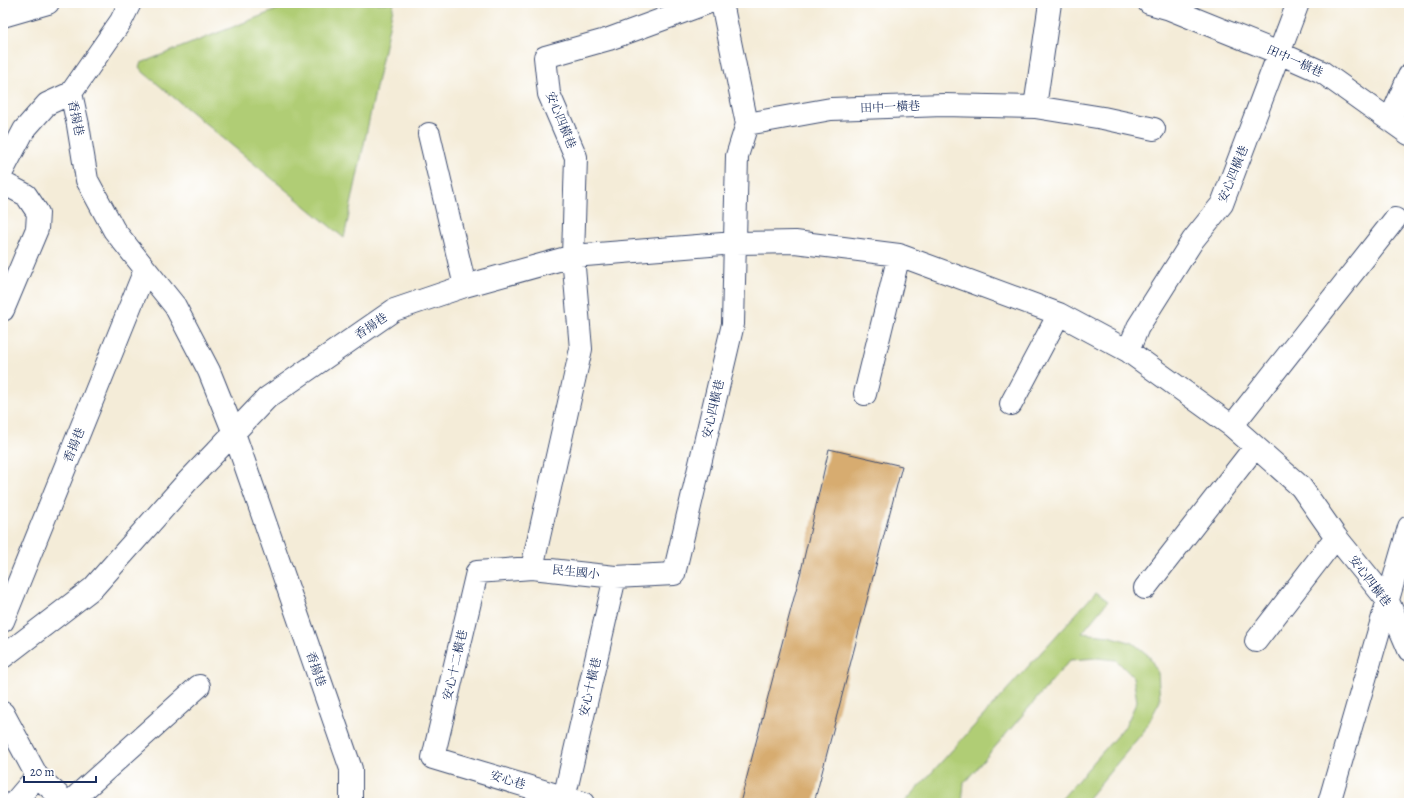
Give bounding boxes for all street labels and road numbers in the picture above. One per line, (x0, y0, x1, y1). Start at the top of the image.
street label: 田中一橫巷 (1264, 41, 1326, 81)
street label: 安心四橫巷 (542, 89, 580, 151)
street label: 田中一橫巷 (860, 98, 920, 116)
street label: 香揚巷 (64, 99, 88, 137)
street label: 安心四橫巷 (1214, 143, 1252, 205)
street label: 香揚巷 (352, 309, 390, 343)
street label: 安心四橫巷 (698, 378, 728, 440)
street label: 香揚巷 (60, 425, 88, 465)
street label: 安心四橫巷 (1346, 552, 1394, 610)
street label: 民生國小 (551, 562, 601, 582)
street label: 安心十二橫巷 (439, 628, 471, 702)
street label: 香揚巷 (303, 649, 329, 689)
street label: 安心十橫巷 (575, 656, 605, 718)
street label: 安心巷 (488, 767, 528, 793)

